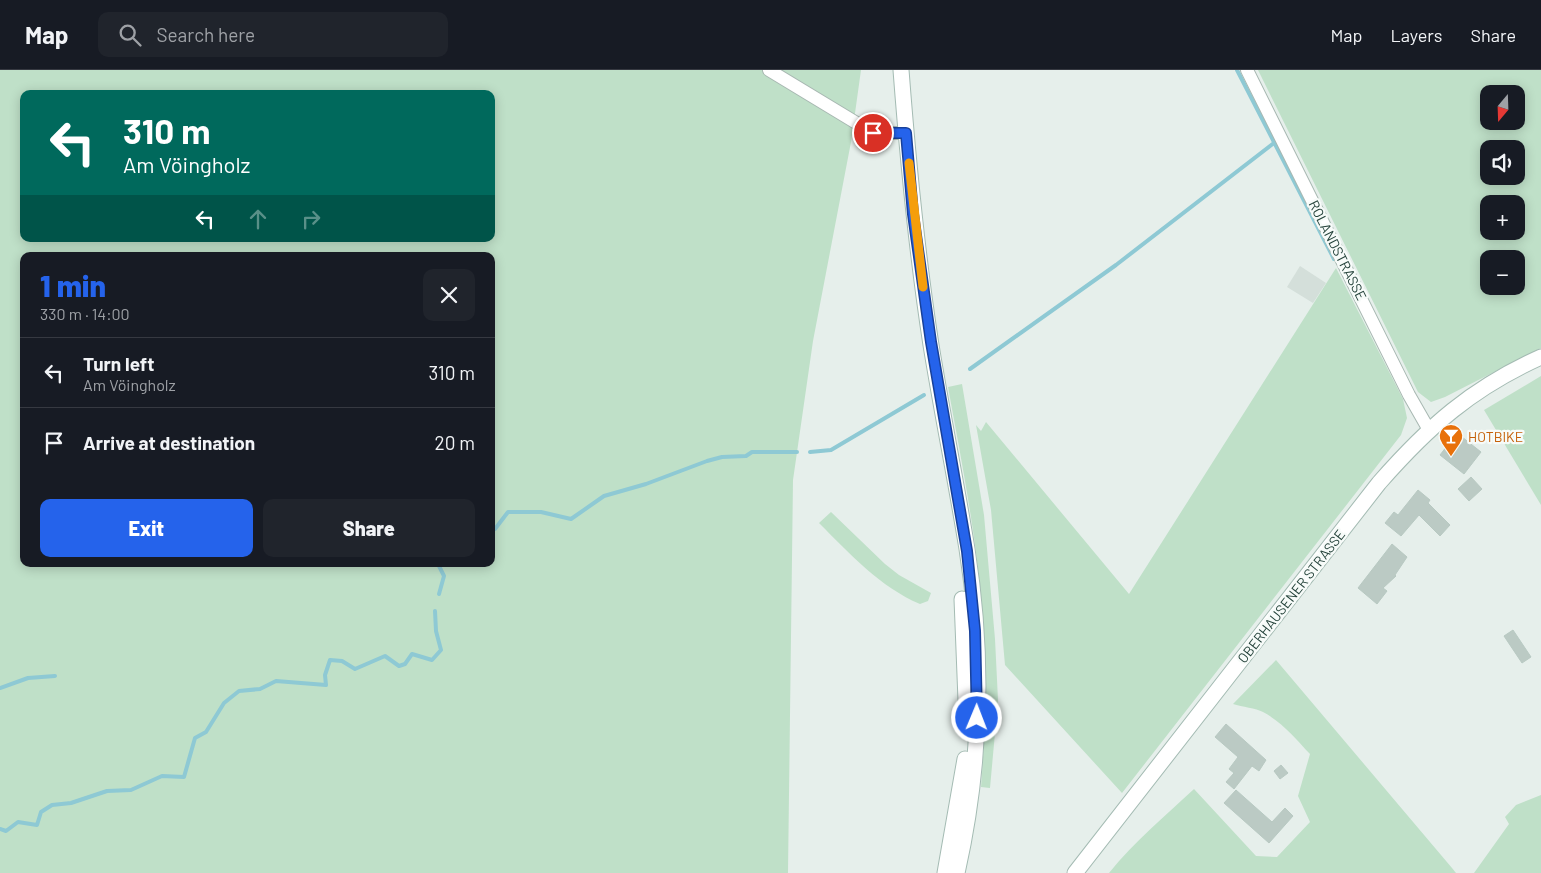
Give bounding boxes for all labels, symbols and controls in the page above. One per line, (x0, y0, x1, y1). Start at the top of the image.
search box (98, 12, 448, 57)
text: Map (25, 20, 68, 49)
icon: search (116, 21, 144, 49)
text: Search here (156, 23, 255, 46)
text: Map (1330, 24, 1362, 46)
text: Layers (1390, 24, 1443, 46)
text: Share (1471, 24, 1516, 46)
north arrow (1480, 85, 1525, 130)
map controls (1480, 85, 1525, 295)
text: 310 m (123, 109, 210, 151)
icon: left (40, 110, 105, 175)
pin (852, 112, 894, 154)
icon: arrive (859, 119, 887, 147)
button: sound (1480, 140, 1525, 185)
text: Am Vöingholz (123, 151, 250, 177)
button: + (1480, 195, 1525, 240)
street label: ROLANDSTRASSE (1305, 197, 1371, 303)
icon: left (191, 205, 219, 233)
icon: ahead (244, 205, 272, 233)
icon: right (297, 205, 325, 233)
button: − (1480, 250, 1525, 295)
text: 1 min (40, 267, 106, 303)
button: close (423, 269, 475, 321)
text: 330 m · 14:00 (40, 304, 130, 323)
text: Turn left (83, 352, 154, 375)
icon: left (40, 359, 68, 387)
text: 310 m (428, 361, 475, 384)
text: Am Vöingholz (83, 375, 176, 394)
bar icon: HOTBIKE (1438, 423, 1464, 457)
place label: HOTBIKE (1468, 428, 1523, 445)
icon: arrive (40, 429, 68, 457)
text: Arrive at destination (83, 431, 255, 454)
text: 20 m (435, 431, 475, 454)
button: Exit (40, 499, 253, 557)
button: Share (263, 499, 475, 557)
street label: OBERHAUSENER STRASSE (1234, 526, 1348, 666)
position arrow (950, 691, 1002, 743)

